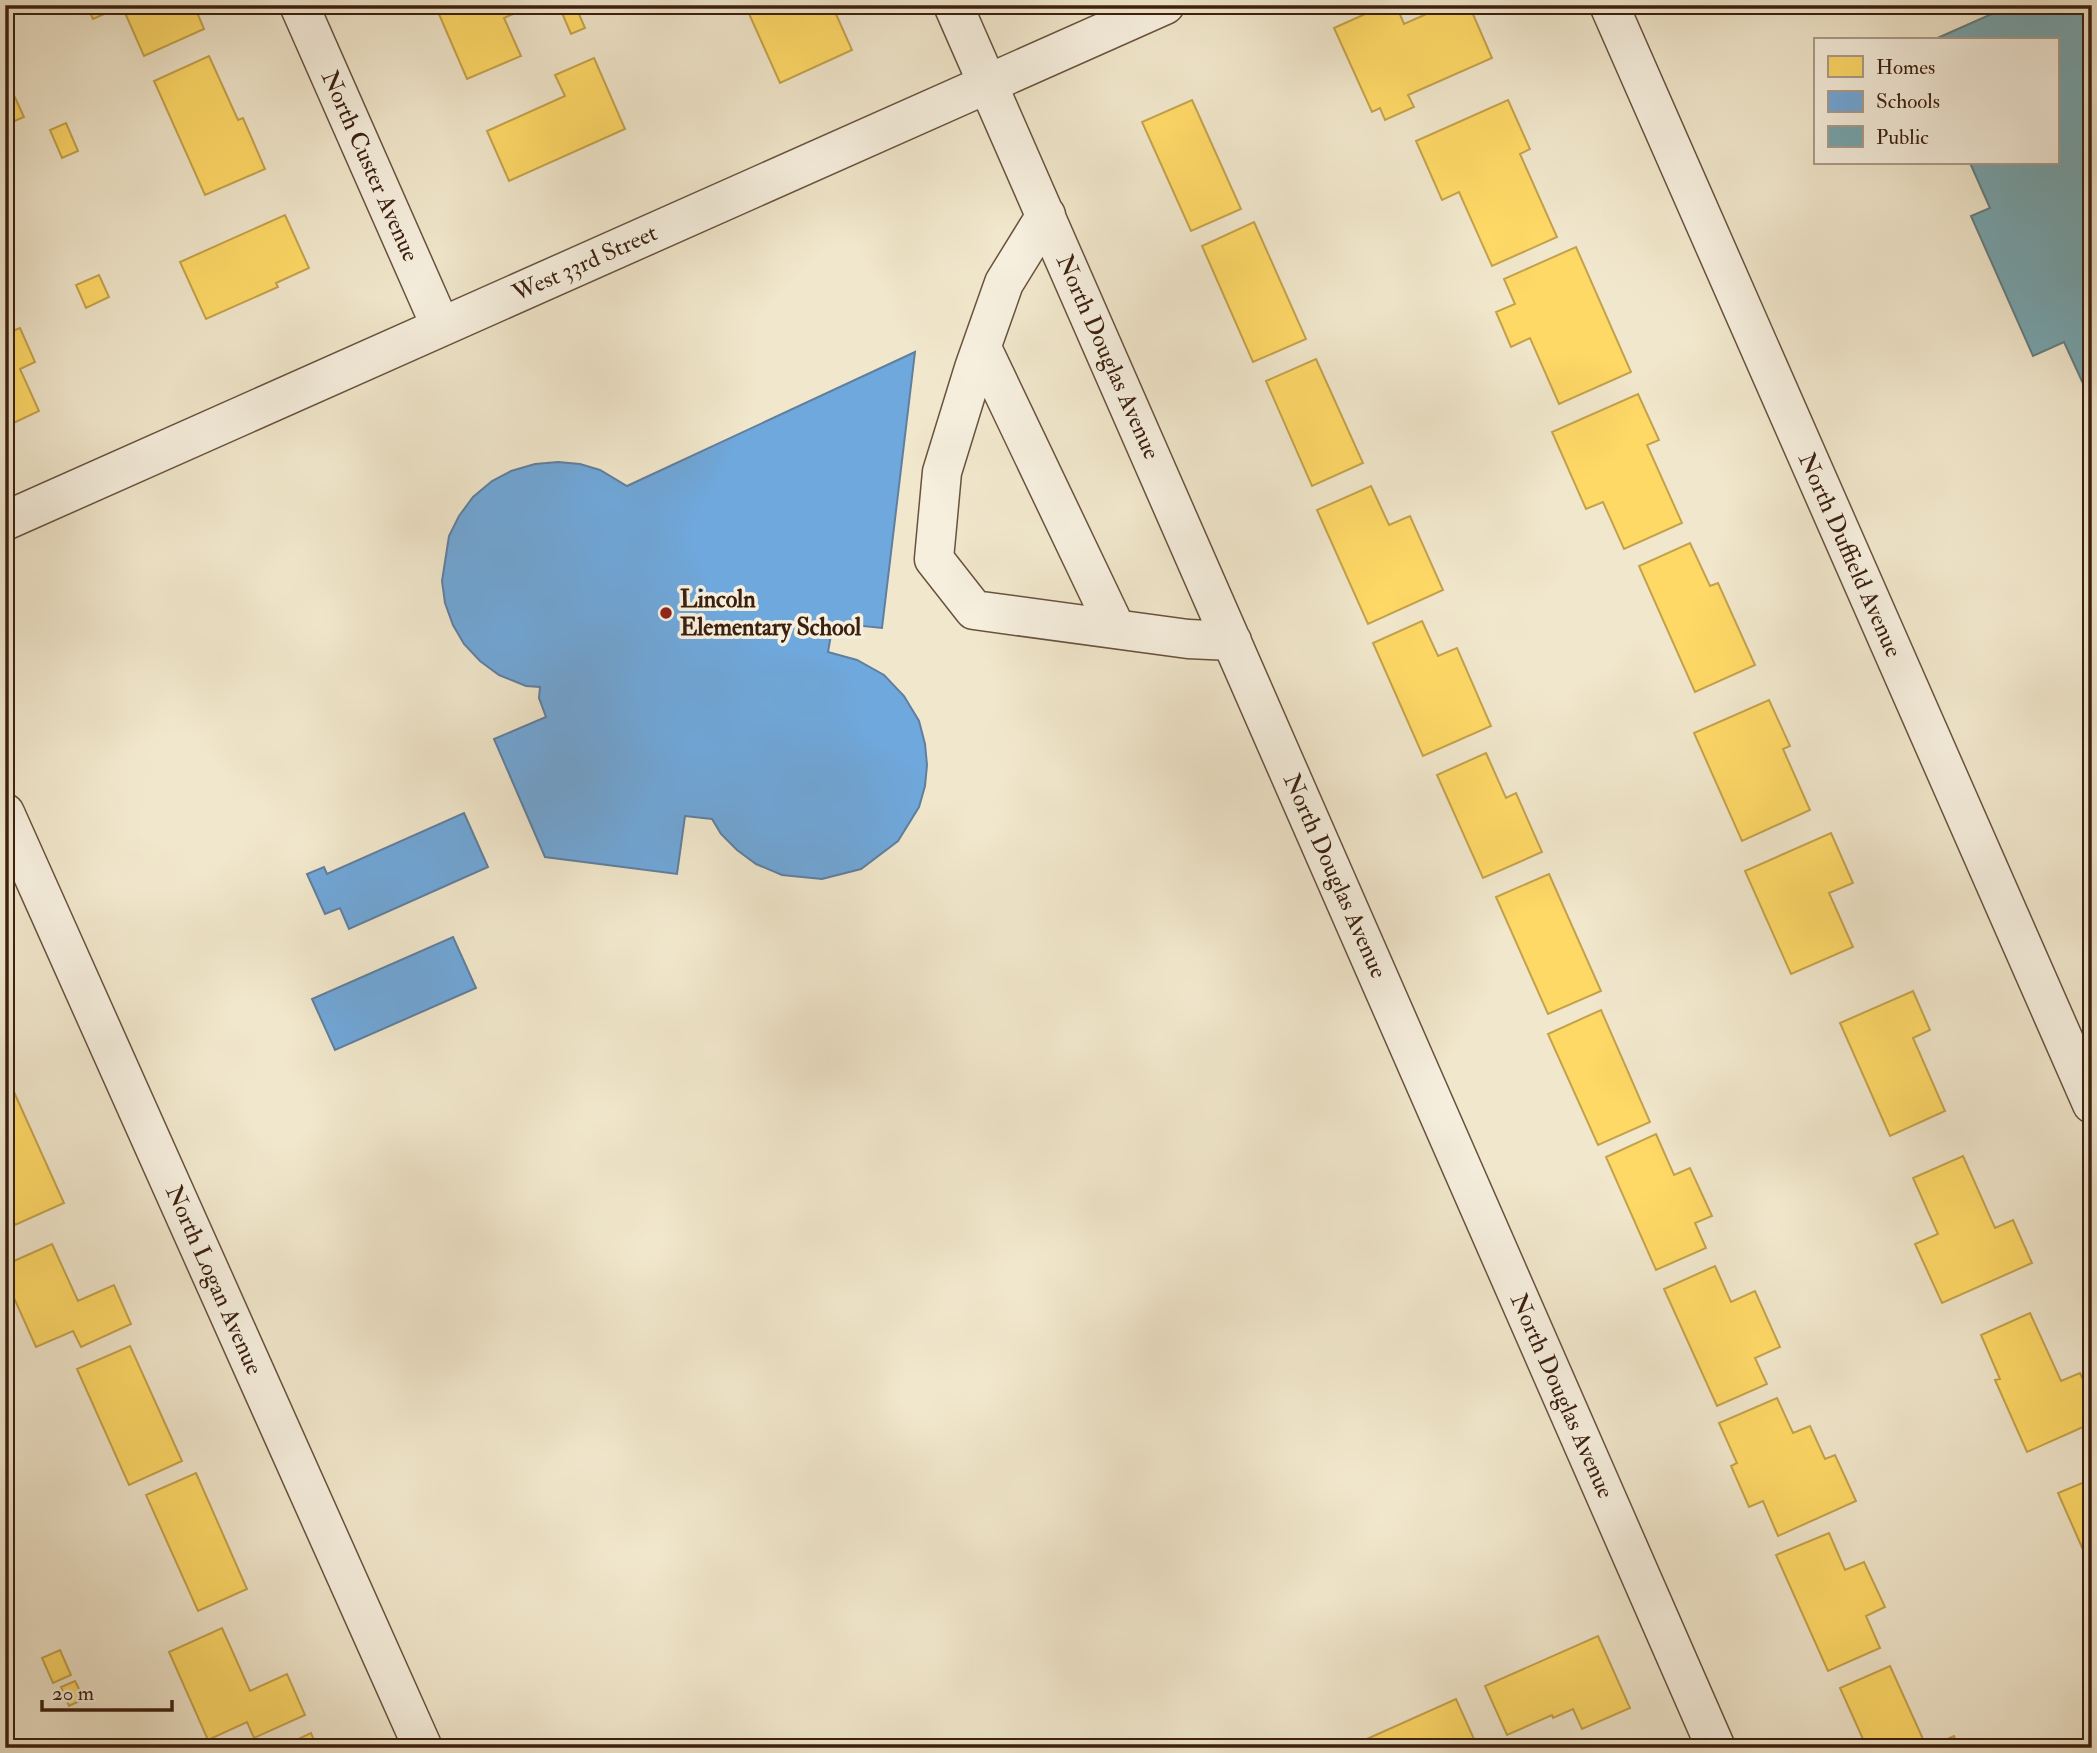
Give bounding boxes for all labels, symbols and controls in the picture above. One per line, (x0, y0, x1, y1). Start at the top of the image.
legend (1814, 38, 2058, 164)
text: Homes (1876, 54, 1935, 81)
street label: North Custer Avenue (314, 66, 426, 266)
text: Schools (1876, 88, 1940, 115)
text: Public (1876, 124, 1929, 151)
street label: West 33rd Street (507, 217, 662, 309)
street label: North Douglas Avenue (1049, 250, 1167, 464)
street label: North Duffield Avenue (1791, 448, 1909, 662)
place label: Lincoln Elementary School (680, 584, 862, 643)
marker: Lincoln Elementary School (658, 605, 674, 621)
street label: North Douglas Avenue (1276, 769, 1394, 983)
street label: North Logan Avenue (158, 1180, 270, 1380)
street label: North Douglas Avenue (1503, 1289, 1621, 1503)
scale bar (42, 1669, 172, 1713)
text: 20 m (52, 1680, 94, 1707)

